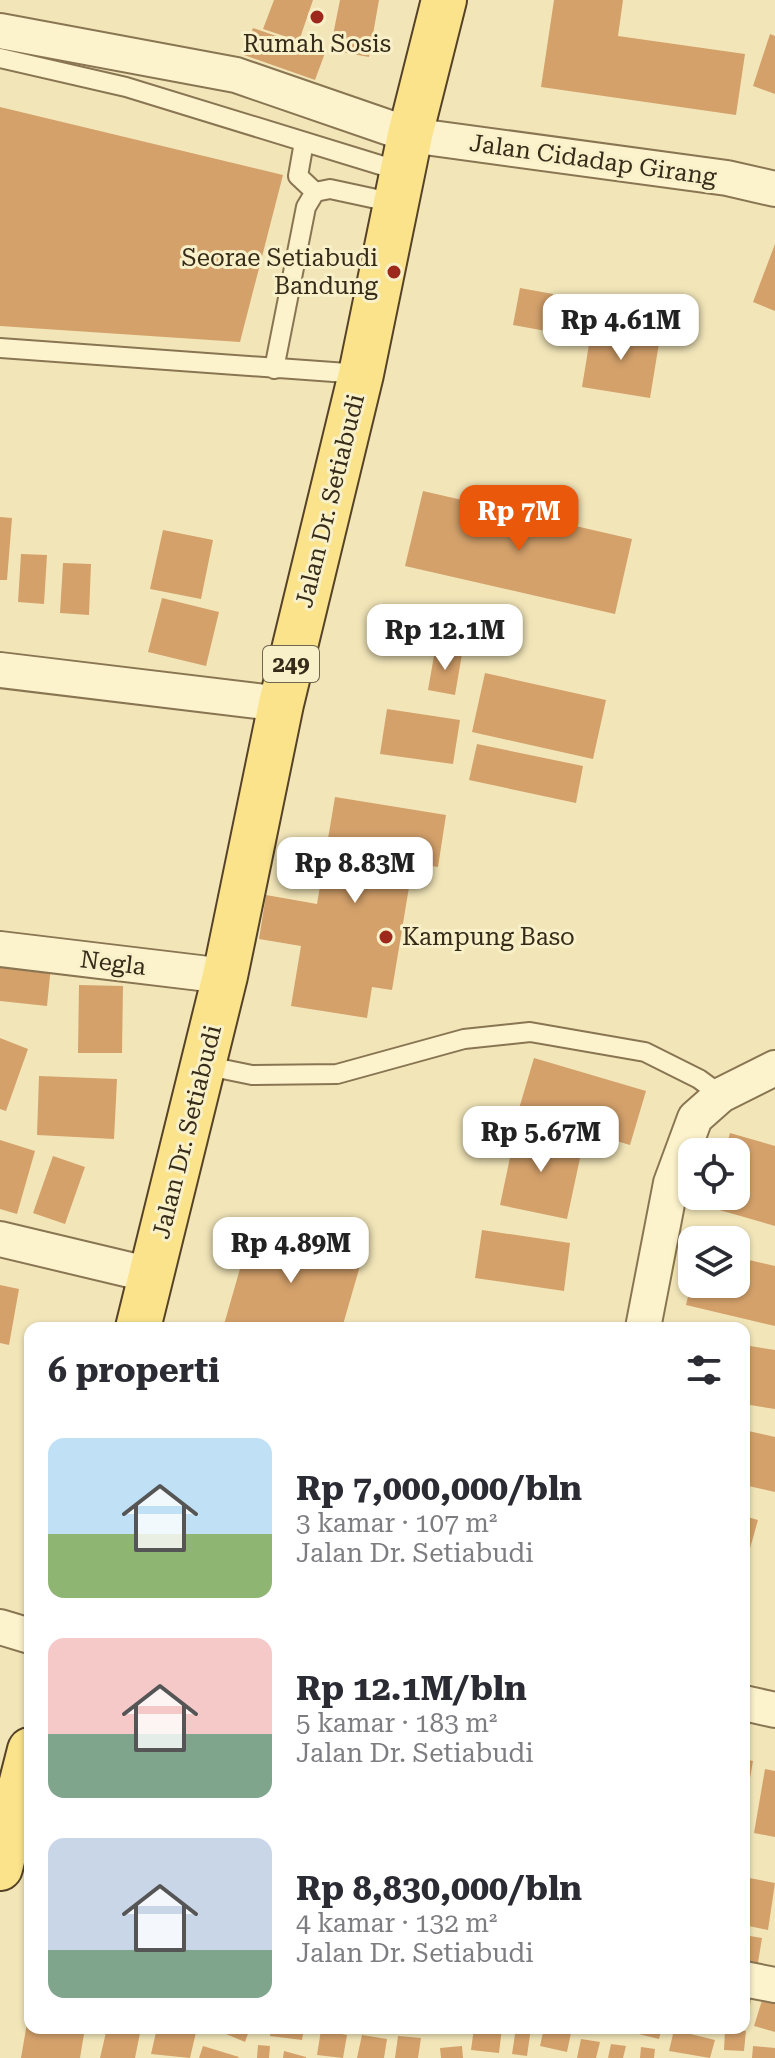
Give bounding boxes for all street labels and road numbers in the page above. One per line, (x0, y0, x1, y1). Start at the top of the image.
street label: Jalan Cidadap Girang (468, 129, 719, 191)
street label: Jalan Dr. Setiabudi (290, 391, 370, 611)
road number: 249 (263, 646, 319, 682)
street label: Negla (79, 945, 147, 981)
street label: Jalan Dr. Setiabudi (147, 1022, 227, 1242)

